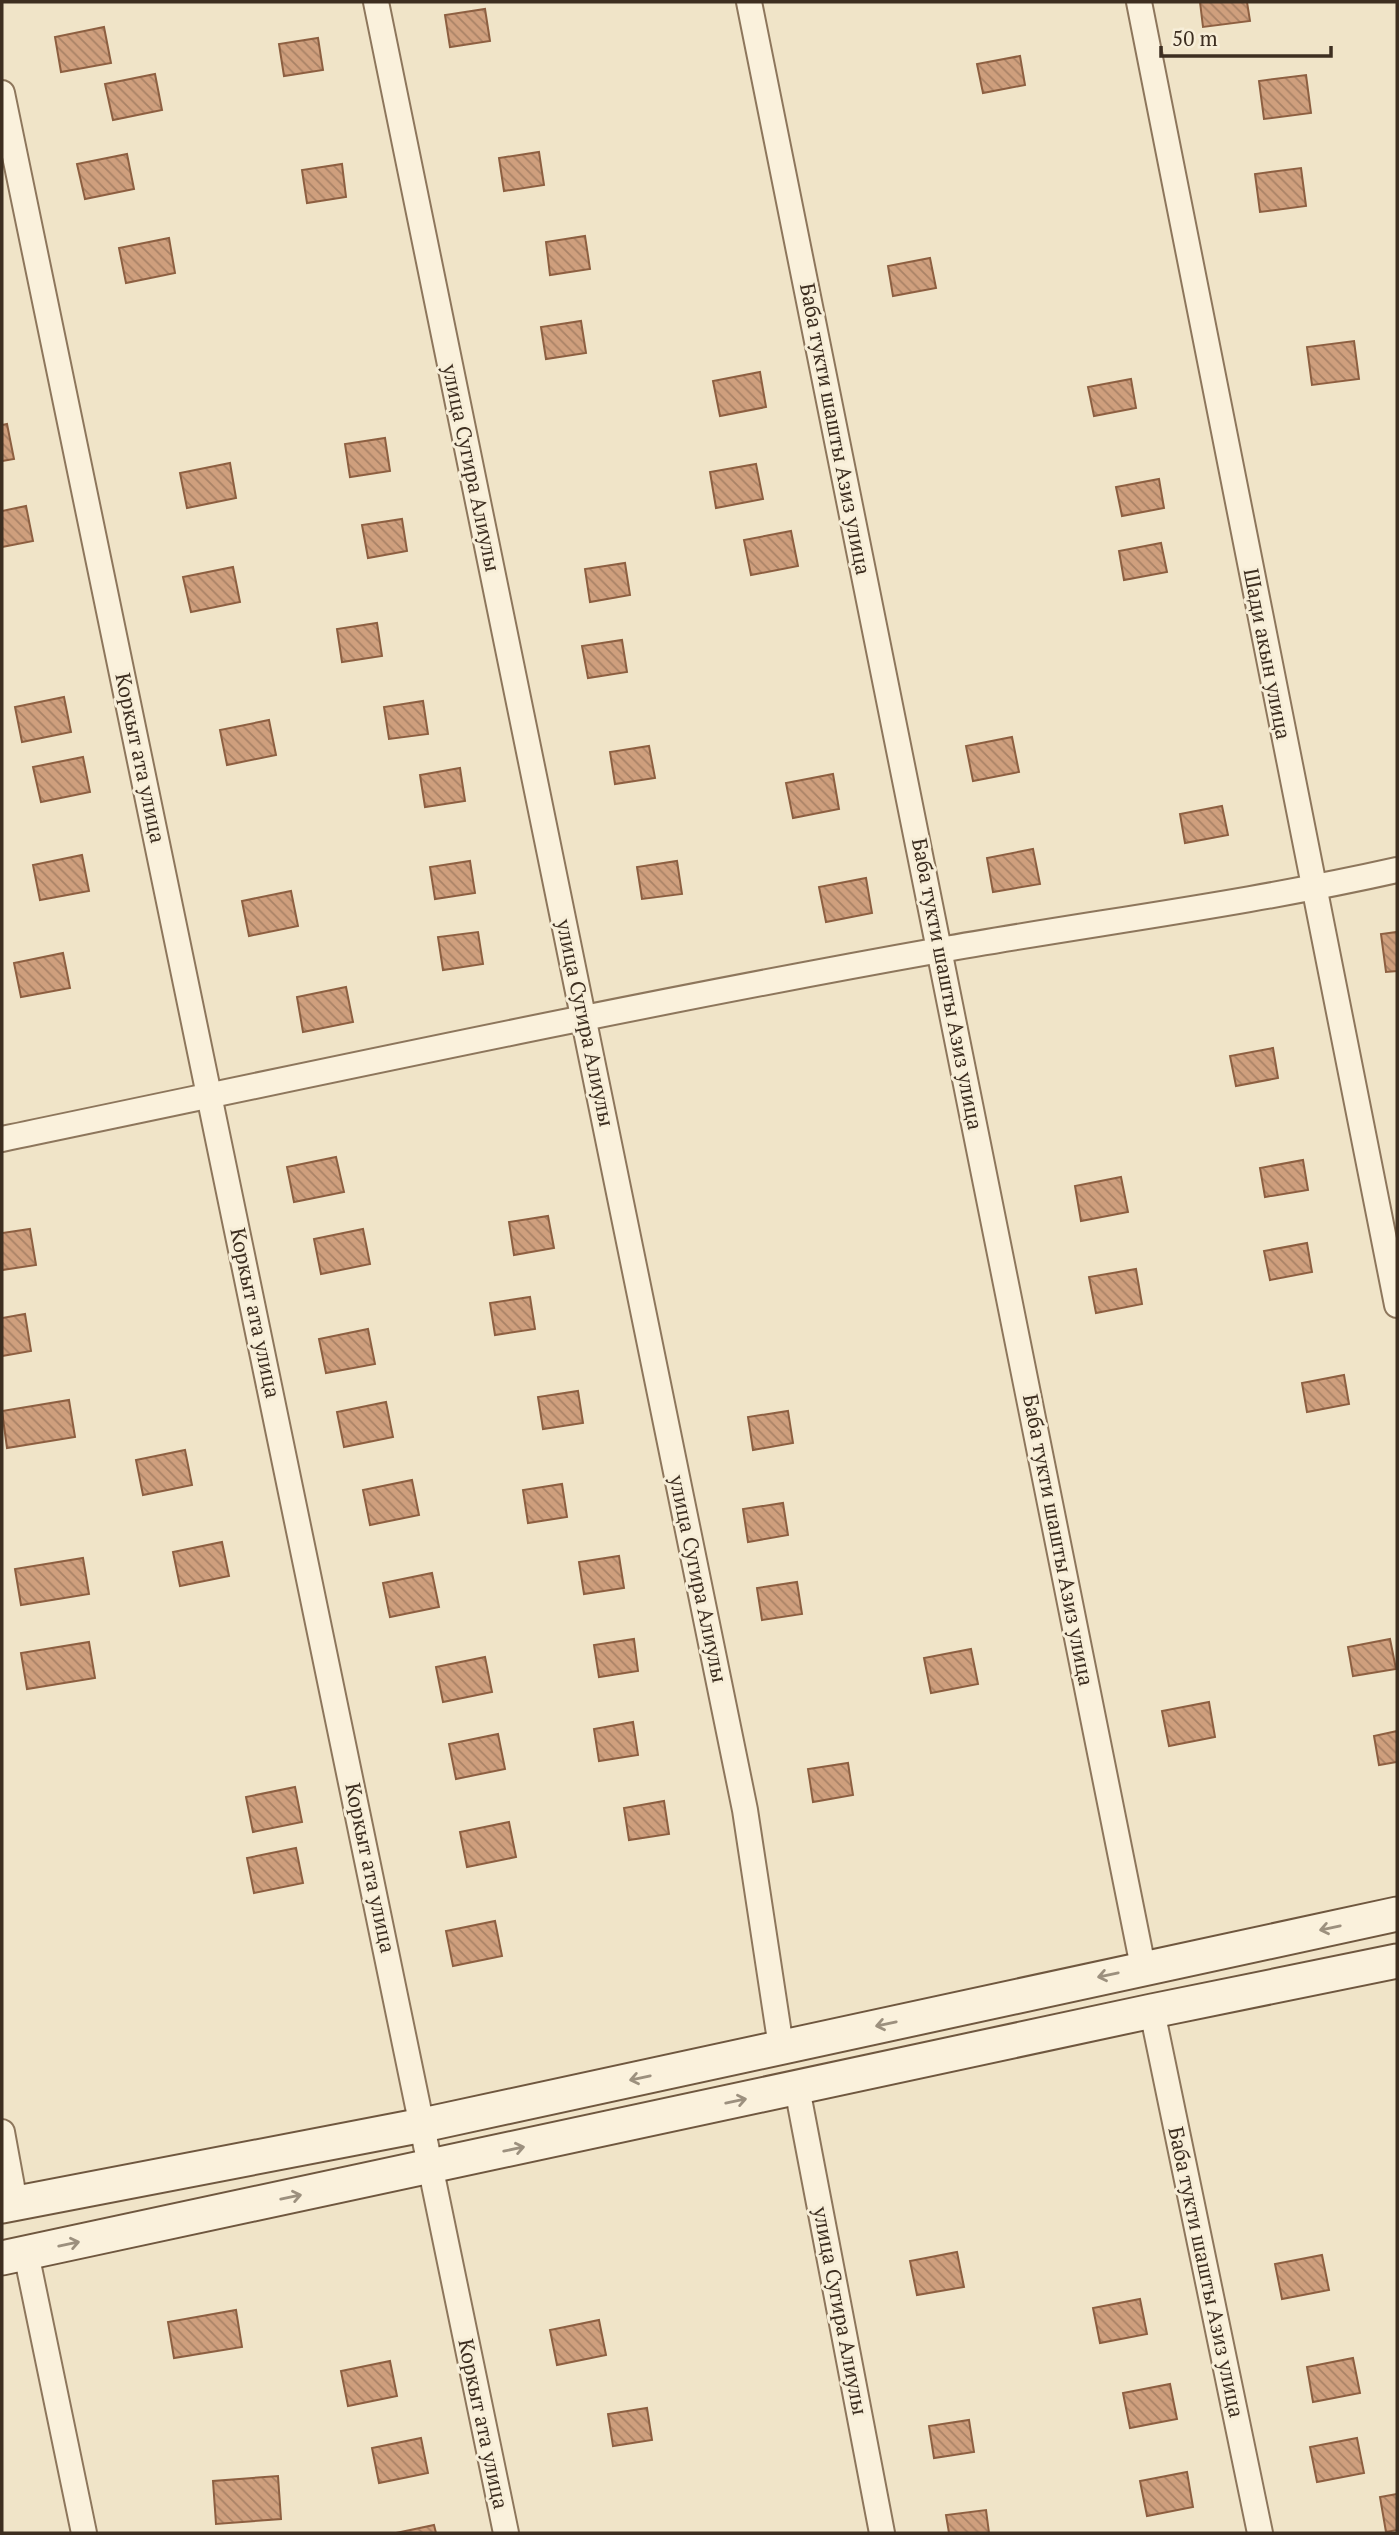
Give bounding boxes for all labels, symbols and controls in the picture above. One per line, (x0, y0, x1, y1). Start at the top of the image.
scale bar (1161, 14, 1331, 58)
text: 50 m (1172, 24, 1218, 52)
street label: Баба тукти шашты Азиз улица (794, 281, 878, 577)
street label: улица Сугира Алиулы (436, 361, 508, 574)
street label: Шади акын улица (1238, 566, 1298, 742)
street label: Коркыт ата улица (109, 670, 173, 846)
street label: Баба тукти шашты Азиз улица (906, 836, 990, 1132)
street label: улица Сугира Алиулы (550, 916, 622, 1129)
street label: Коркыт ата улица (224, 1225, 288, 1401)
street label: Баба тукти шашты Азиз улица (1017, 1392, 1101, 1688)
street label: улица Сугира Алиулы (663, 1472, 735, 1685)
street label: Коркыт ата улица (339, 1780, 403, 1956)
one-way arrow (1319, 1921, 1342, 1935)
one-way arrow (1097, 1969, 1120, 1982)
one-way arrow (875, 2018, 898, 2031)
one-way arrow (629, 2072, 652, 2085)
one-way arrow (724, 2094, 747, 2108)
street label: Баба тукти шашты Азиз улица (1162, 2124, 1252, 2420)
one-way arrow (502, 2142, 525, 2155)
one-way arrow (279, 2189, 302, 2203)
street label: улица Сугира Алиулы (807, 2203, 875, 2417)
one-way arrow (57, 2236, 80, 2250)
street label: Коркыт ата улица (452, 2336, 516, 2512)

